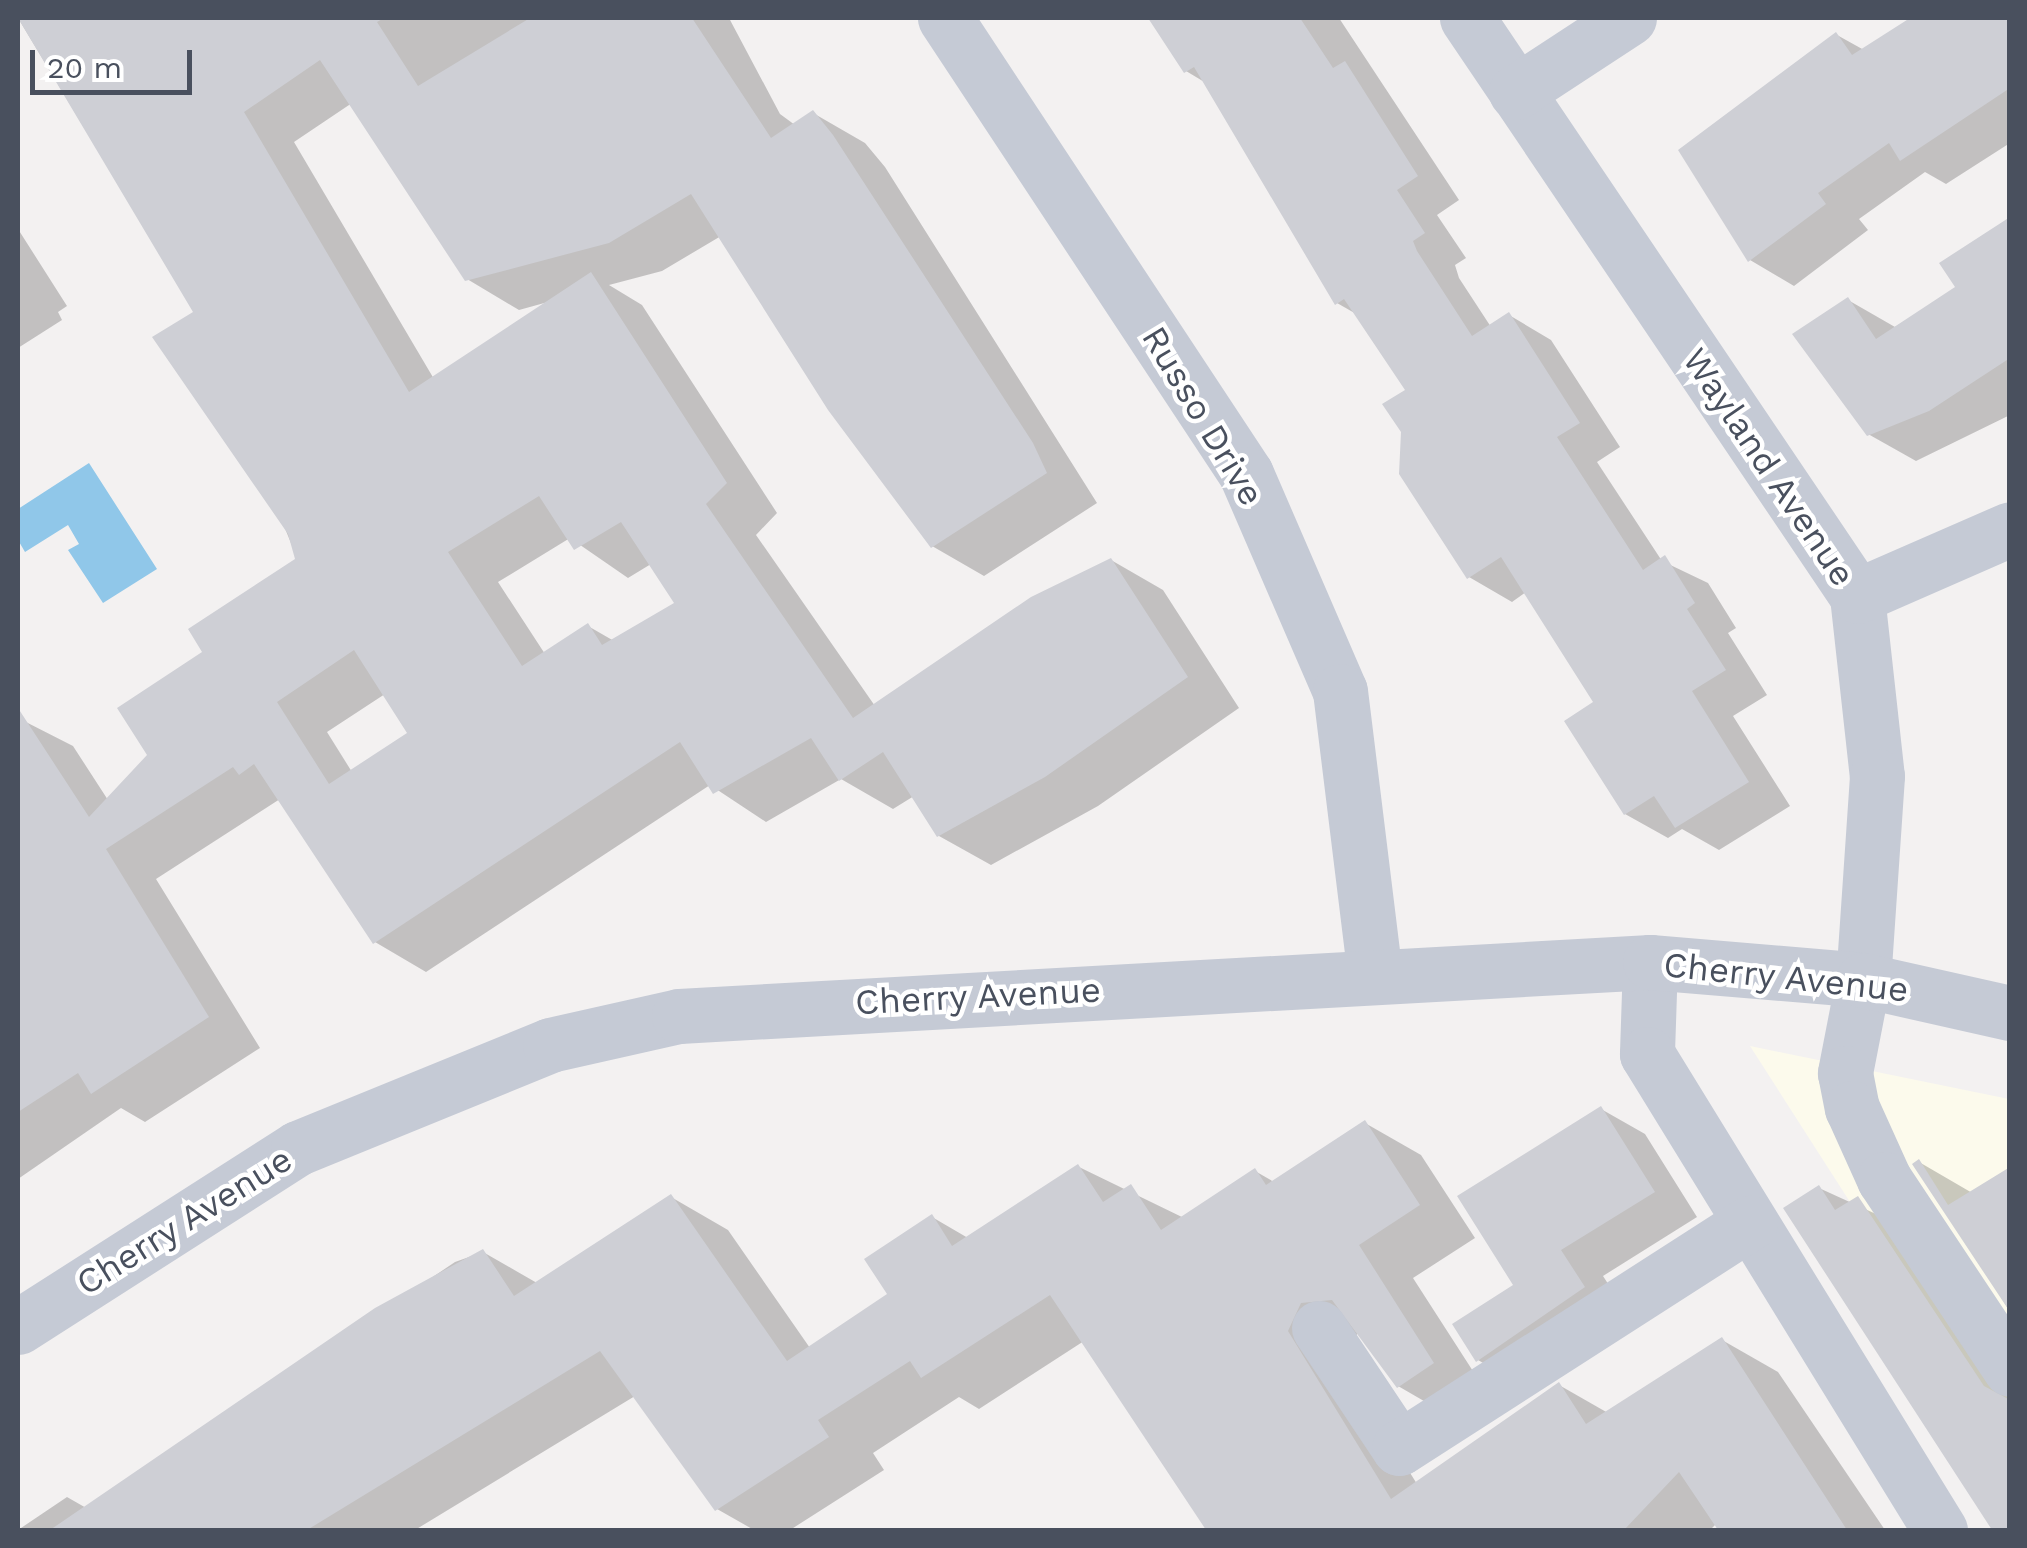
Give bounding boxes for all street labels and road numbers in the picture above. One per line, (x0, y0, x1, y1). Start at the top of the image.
street label: Russo Drive (1133, 319, 1273, 513)
street label: Wayland Avenue (1674, 340, 1864, 594)
street label: Cherry Avenue (1660, 943, 1912, 1011)
street label: Cherry Avenue (853, 969, 1103, 1023)
street label: Cherry Avenue (68, 1137, 300, 1305)

